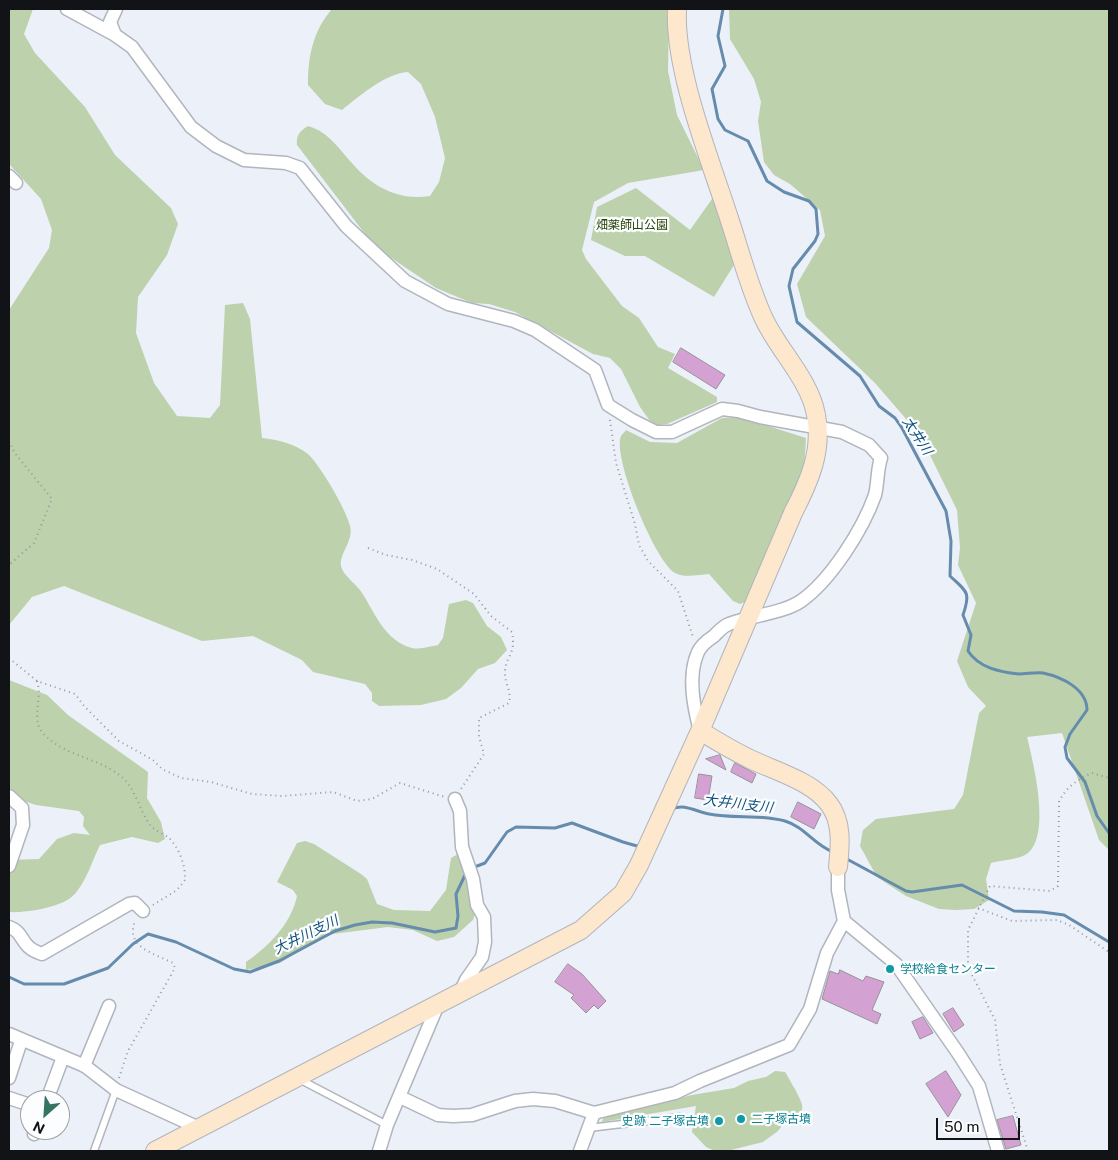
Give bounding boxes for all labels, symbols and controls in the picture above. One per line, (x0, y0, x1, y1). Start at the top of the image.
park label: 畑薬師山公園 (596, 218, 668, 232)
water label: 太井川 (899, 414, 935, 458)
water label: 大井川支川 (702, 791, 774, 817)
water label: 大井川支川 (271, 912, 341, 958)
place label: 学校給食センター (900, 962, 996, 976)
marker: 学校給食センター (884, 963, 896, 975)
north arrow (20, 1090, 70, 1140)
scale bar (938, 1108, 1022, 1140)
place label: 二子塚古墳 (751, 1112, 811, 1126)
marker: 二子塚古墳 (735, 1113, 747, 1125)
place label: 史跡 二子塚古墳 (622, 1114, 709, 1128)
marker: 史跡 二子塚古墳 (713, 1115, 725, 1127)
text: N (30, 1118, 47, 1137)
text: 50 m (944, 1118, 979, 1135)

